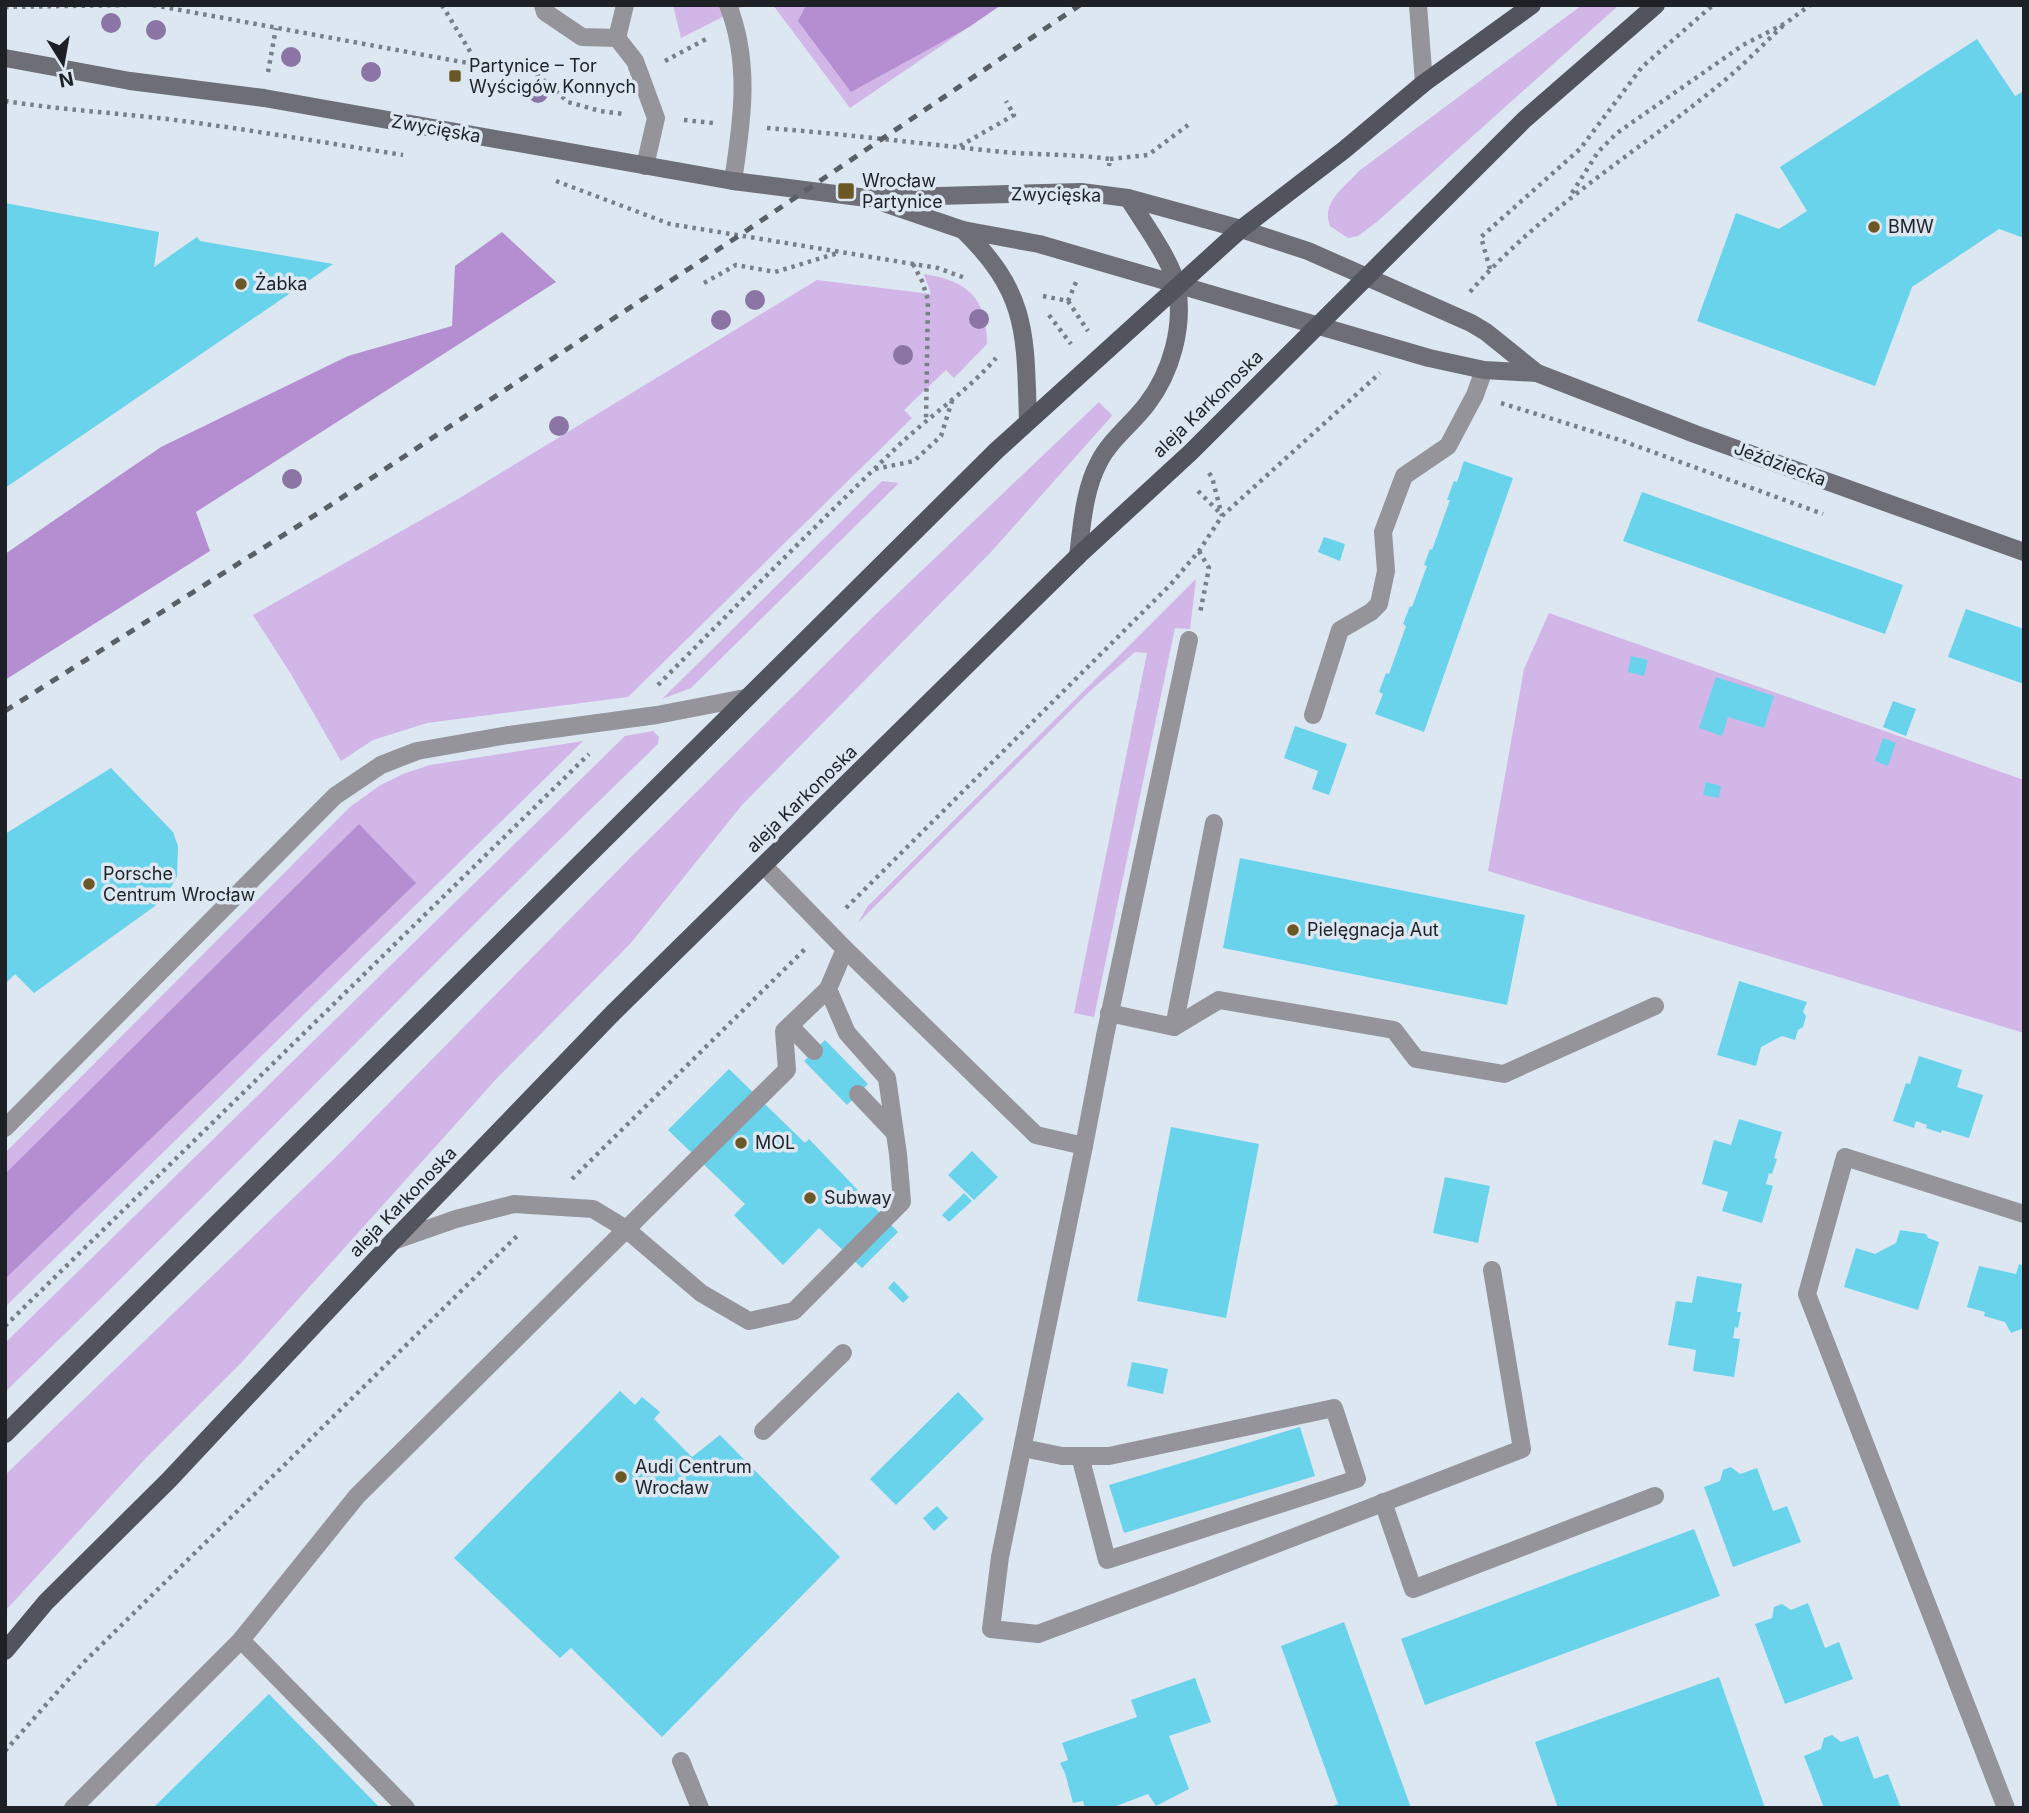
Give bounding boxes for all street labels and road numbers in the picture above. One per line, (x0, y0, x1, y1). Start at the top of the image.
street label: Zwycięska (390, 110, 482, 147)
street label: Zwycięska (1011, 183, 1101, 206)
street label: aleja Karkonoska (1148, 346, 1267, 462)
street label: Jeździecka (1731, 437, 1829, 490)
street label: aleja Karkonoska (742, 741, 861, 857)
street label: aleja Karkonoska (345, 1142, 461, 1261)

